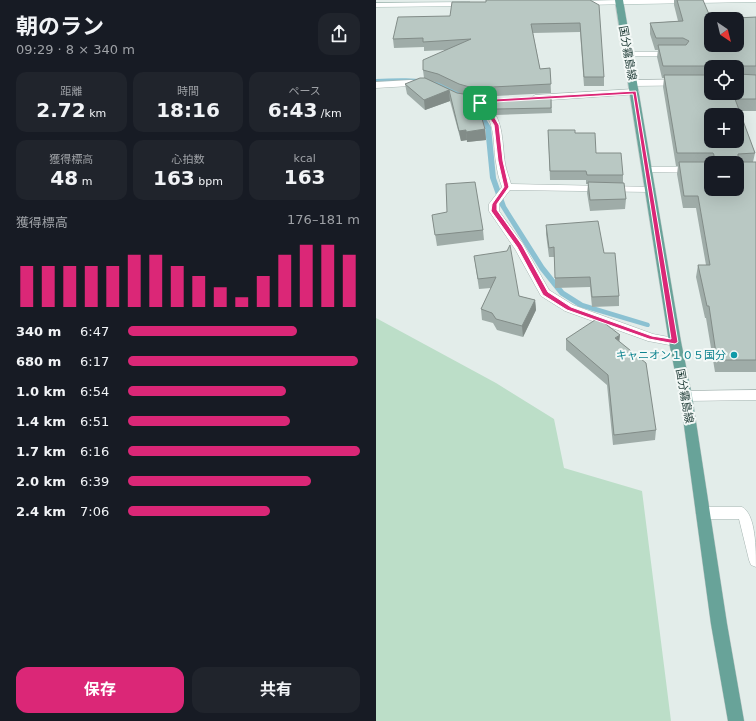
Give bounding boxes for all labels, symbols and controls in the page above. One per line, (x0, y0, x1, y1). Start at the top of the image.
north arrow (704, 12, 744, 52)
map controls (704, 12, 744, 196)
button: share (318, 13, 360, 55)
text: 朝のラン (16, 14, 104, 39)
street label: 国分霧島線 (616, 25, 639, 81)
text: 09:29 · 8 × 340 m (16, 42, 135, 57)
button: locate (704, 60, 744, 100)
text: 距離 (60, 85, 82, 98)
text: 時間 (177, 85, 199, 98)
text: ペース (288, 85, 321, 98)
pin (463, 86, 497, 120)
icon: arrive (469, 92, 491, 114)
text: 2.72 (36, 98, 86, 122)
text: 18:16 (156, 98, 220, 122)
text: 6:43 (268, 98, 317, 122)
text: km (86, 107, 106, 120)
text: /km (317, 107, 342, 120)
button: + (704, 108, 744, 148)
text: kcal (294, 152, 316, 165)
text: 獲得標高 (49, 153, 93, 166)
text: 心拍数 (171, 153, 204, 166)
button: − (704, 156, 744, 196)
text: 163 (284, 165, 326, 189)
text: 48 (50, 166, 78, 190)
text: 163 (153, 166, 195, 190)
text: m (78, 175, 92, 188)
text: bpm (195, 175, 223, 188)
text: 176–181 m (287, 212, 360, 227)
text: 獲得標高 (16, 215, 68, 230)
text: 340 m (16, 324, 61, 339)
text: 6:47 (80, 324, 109, 339)
place label: キャニオン１０５国分 (616, 349, 726, 362)
marker: キャニオン１０５国分 (729, 350, 739, 360)
text: 680 m (16, 354, 61, 369)
text: 6:17 (80, 354, 109, 369)
street label: 国分霧島線 (673, 368, 696, 424)
text: 1.0 km (16, 384, 66, 399)
text: 6:54 (80, 384, 109, 399)
text: 1.4 km (16, 414, 66, 429)
text: 6:51 (80, 414, 109, 429)
text: 1.7 km (16, 444, 66, 459)
text: 6:16 (80, 444, 109, 459)
text: 2.0 km (16, 474, 66, 489)
text: 6:39 (80, 474, 109, 489)
text: 2.4 km (16, 504, 66, 519)
text: 7:06 (80, 504, 109, 519)
button: 保存 (16, 667, 184, 713)
button: 共有 (192, 667, 360, 713)

